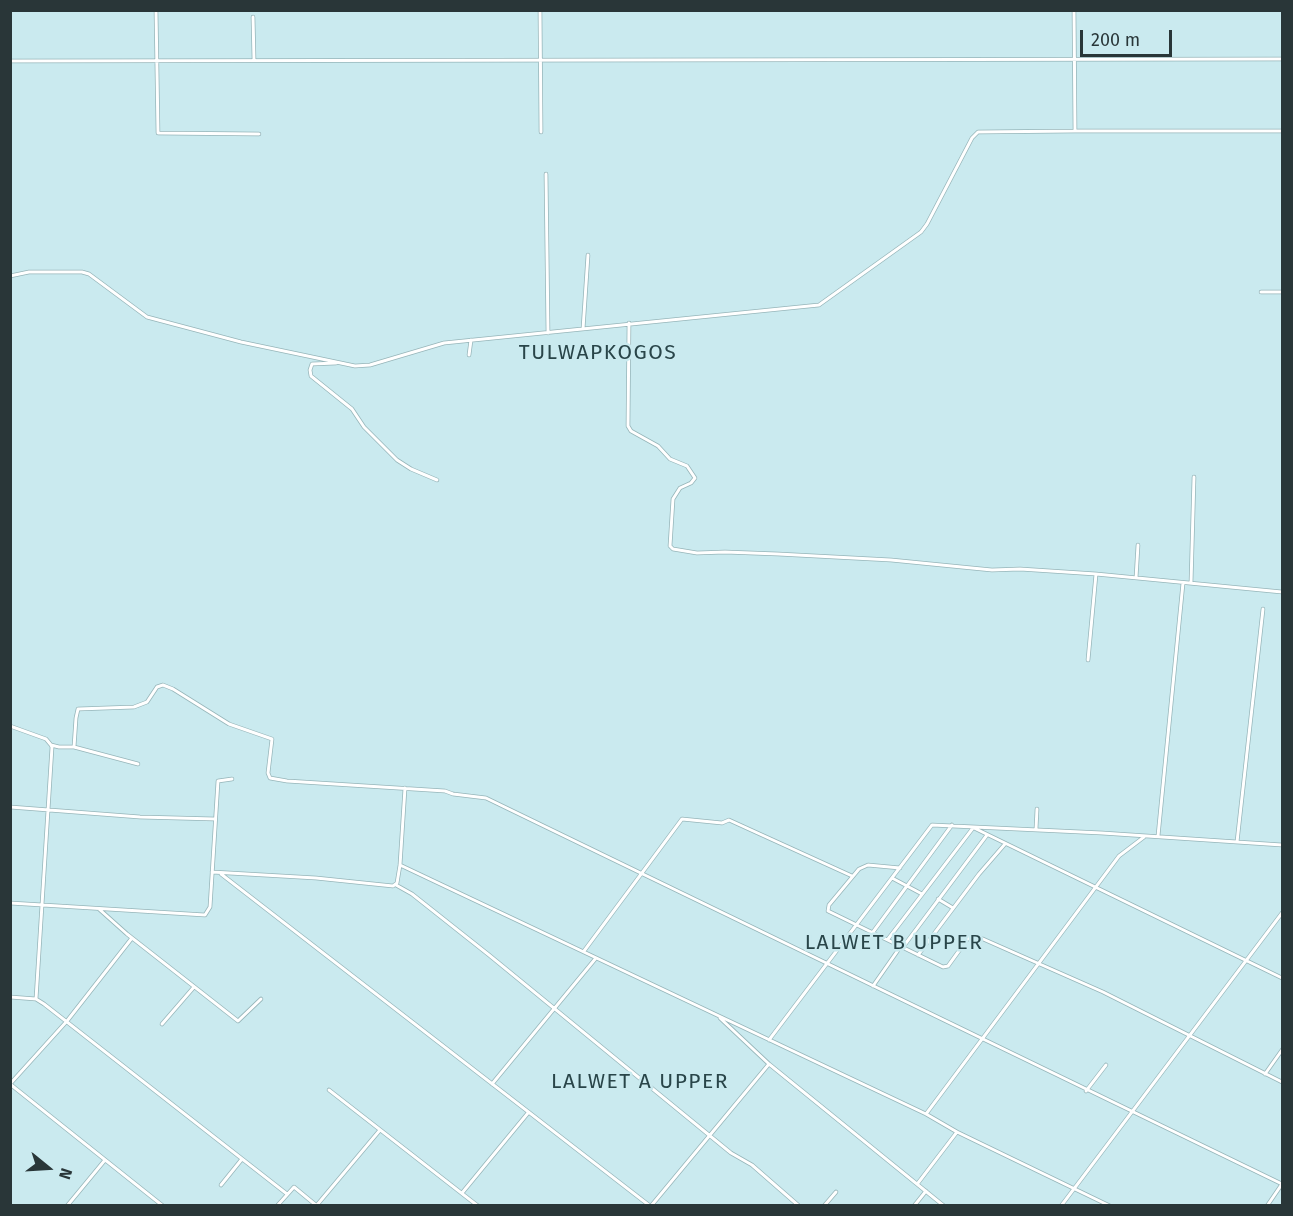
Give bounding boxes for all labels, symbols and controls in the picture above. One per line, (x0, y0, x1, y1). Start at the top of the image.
scale bar (1083, 18, 1174, 56)
text: 200 m (1091, 29, 1140, 51)
district label: TULWAPKOGOS (519, 340, 677, 366)
district label: LALWET B UPPER (805, 930, 983, 956)
district label: LALWET A UPPER (551, 1069, 729, 1095)
north arrow (18, 1138, 78, 1198)
text: N (55, 1166, 76, 1182)

